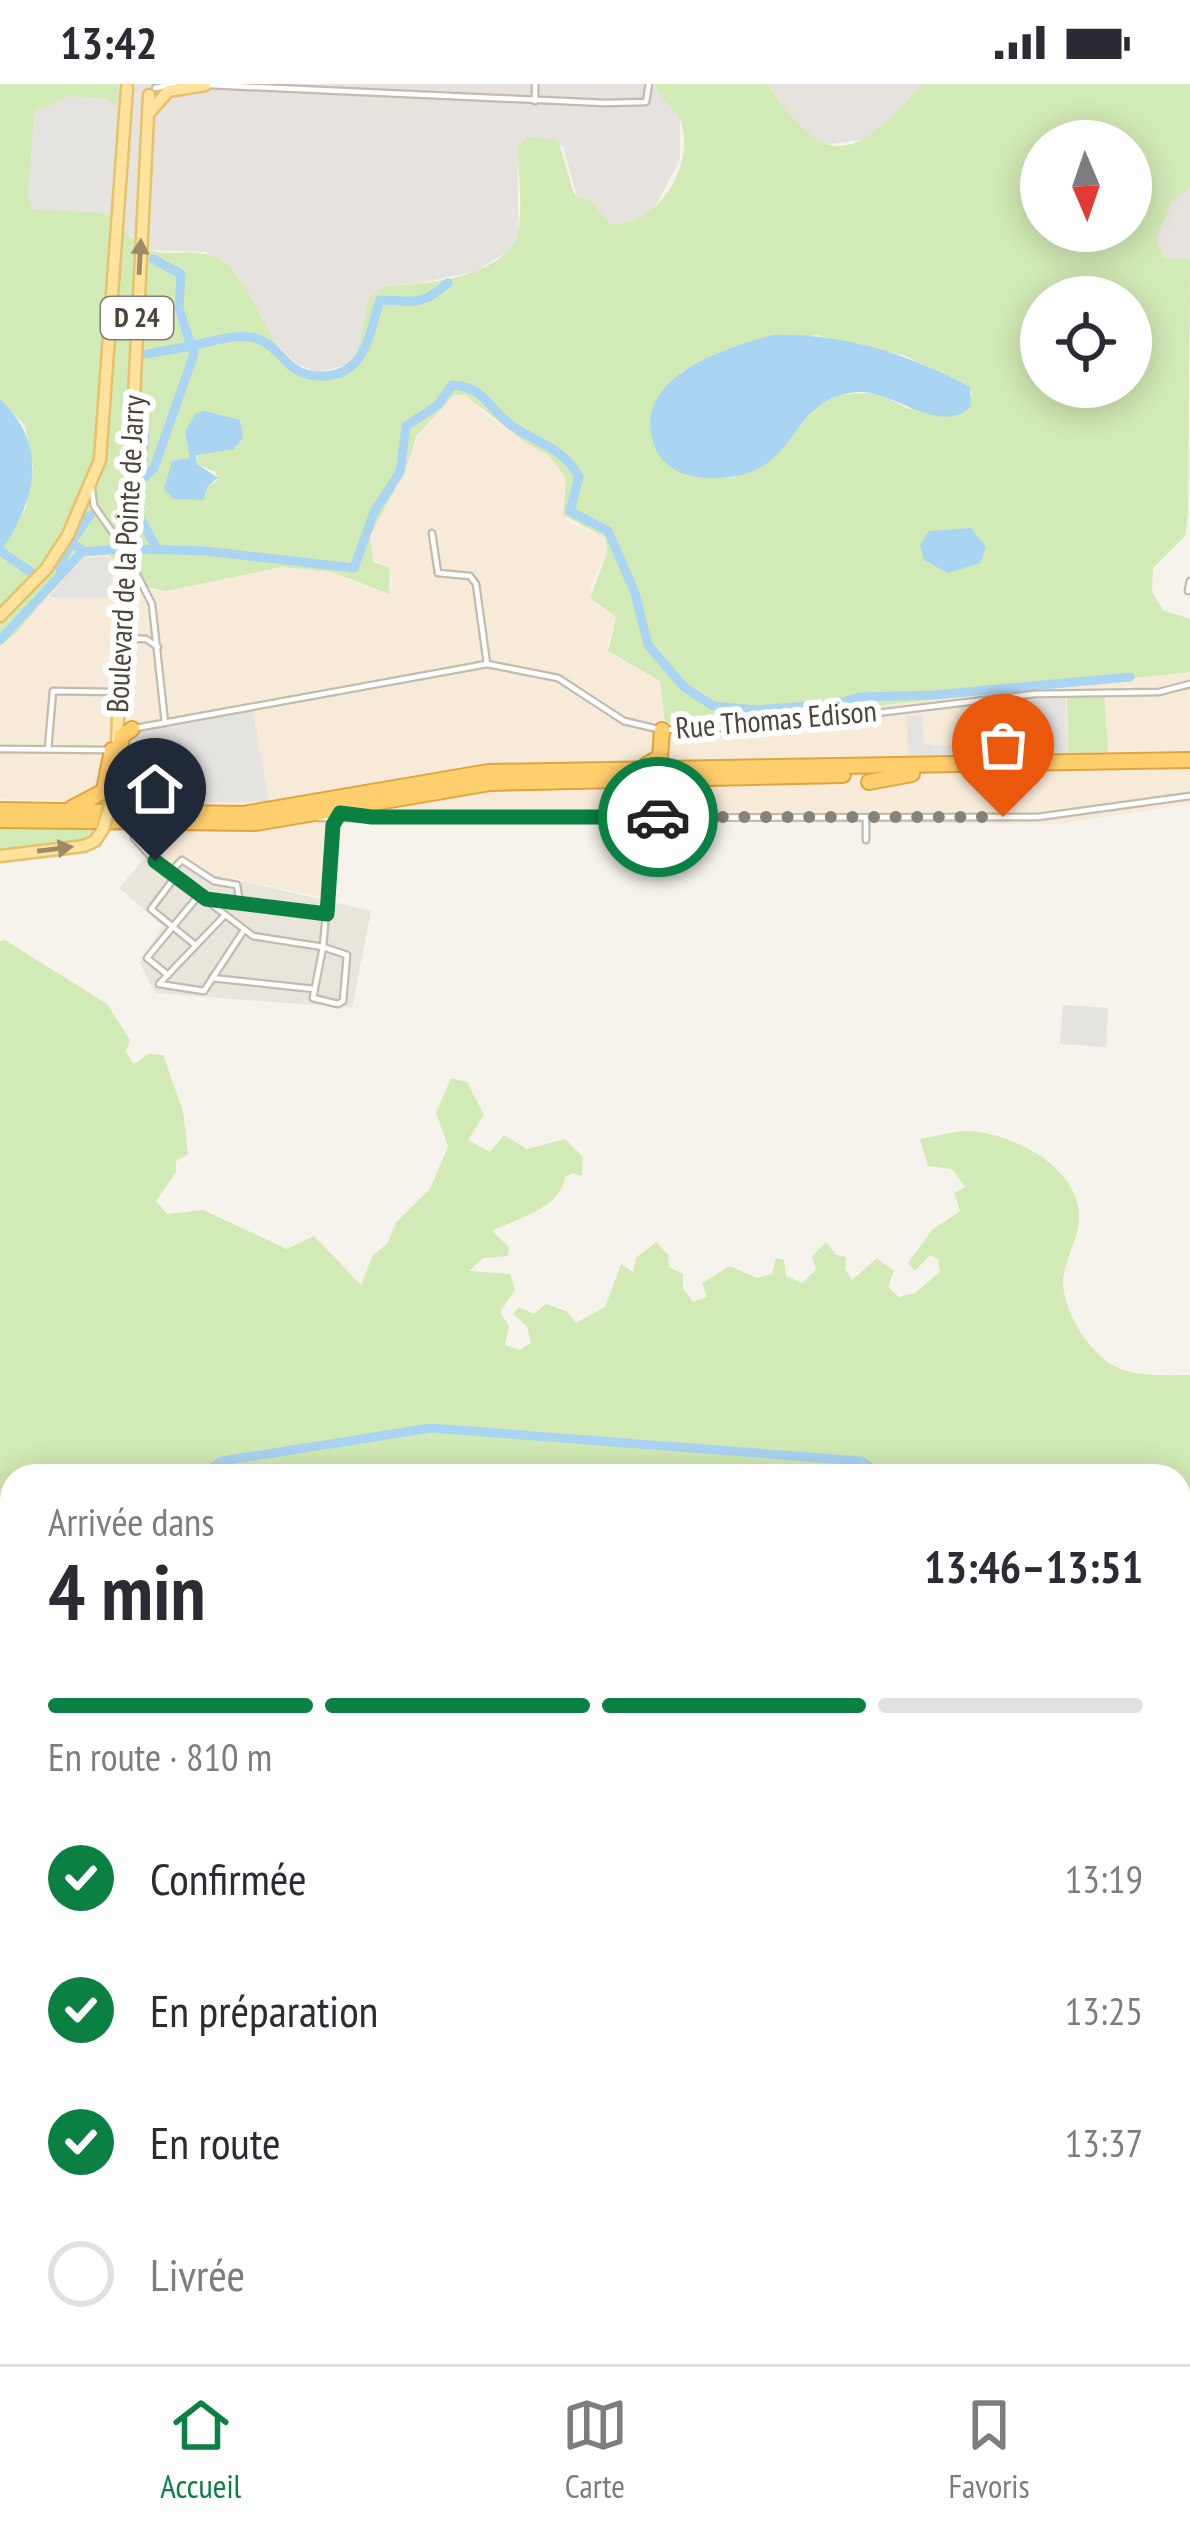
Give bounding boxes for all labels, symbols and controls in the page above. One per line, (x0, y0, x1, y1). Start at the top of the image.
text: 13:42 (60, 13, 157, 71)
north arrow (1020, 120, 1152, 252)
map controls (1020, 120, 1152, 408)
one-way arrow (131, 238, 150, 275)
button: locate (1020, 276, 1152, 408)
road number: D 24 (101, 297, 173, 339)
street label: Boulevard de la Pointe de Jarry (97, 393, 152, 714)
street label: Rue Thomas Edison (674, 690, 878, 747)
pin (952, 694, 1054, 817)
icon: bag (970, 712, 1036, 778)
pin (104, 738, 206, 861)
icon: home (122, 756, 188, 822)
courier (598, 757, 718, 877)
icon: car (625, 784, 691, 850)
one-way arrow (37, 840, 74, 859)
text: Arrivée dans (48, 1496, 214, 1547)
text: 13:46–13:51 (924, 1537, 1143, 1595)
text: 4 min (48, 1541, 206, 1642)
text: En route · 810 m (48, 1731, 272, 1782)
icon: check (48, 1845, 114, 1911)
text: Confirmée (150, 1849, 307, 1907)
text: 13:19 (1065, 1853, 1143, 1904)
icon: check (48, 1977, 114, 2043)
text: En préparation (150, 1981, 378, 2039)
text: 13:25 (1065, 1985, 1143, 2036)
icon: check (48, 2109, 114, 2175)
text: En route (150, 2113, 281, 2171)
text: 13:37 (1065, 2117, 1143, 2168)
text: Livrée (150, 2245, 245, 2303)
tab: Accueil (160, 2392, 241, 2507)
tab: Carte (562, 2392, 628, 2507)
tab: Favoris (948, 2392, 1030, 2507)

